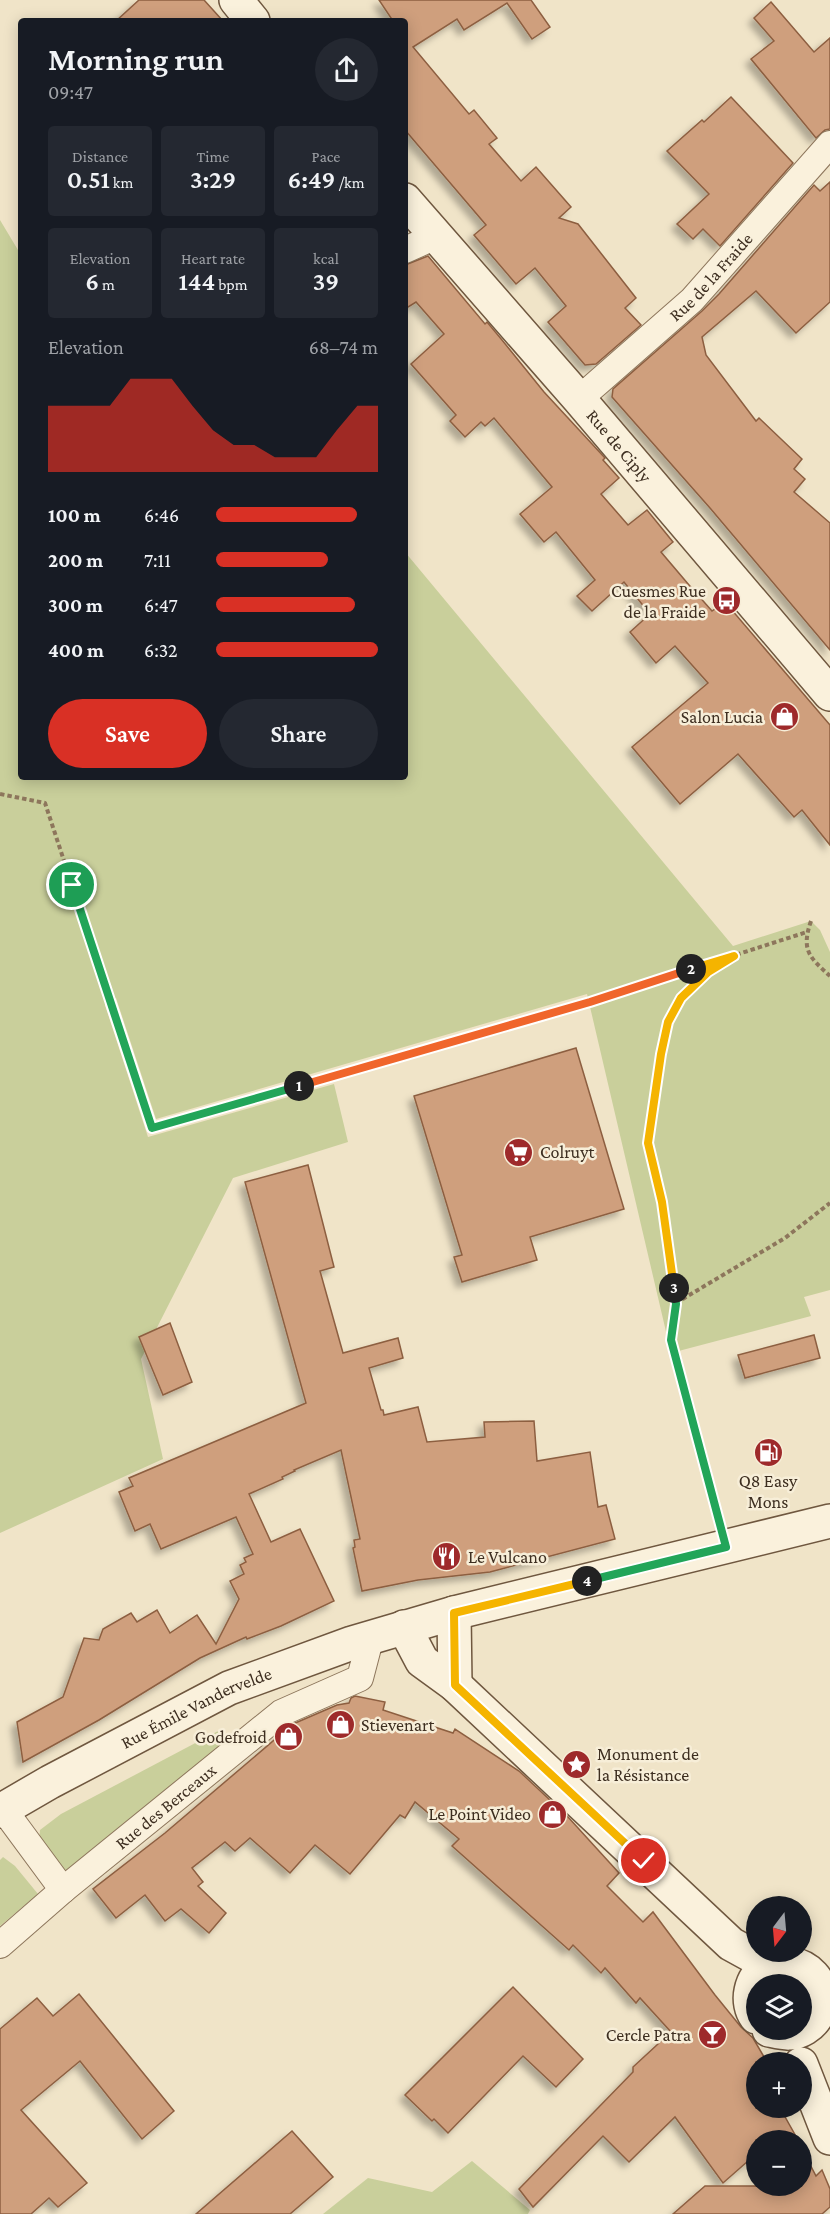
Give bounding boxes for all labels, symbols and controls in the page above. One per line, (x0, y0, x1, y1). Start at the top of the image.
button: share (315, 38, 378, 101)
text: Morning run (48, 40, 224, 77)
text: 09:47 (48, 81, 93, 103)
text: Distance (72, 148, 128, 165)
text: Time (197, 148, 229, 165)
text: Pace (312, 148, 340, 165)
text: 0.51 (67, 165, 110, 194)
text: 3:29 (190, 165, 236, 194)
text: 6:49 (287, 165, 335, 194)
text: km (110, 174, 133, 191)
text: /km (335, 174, 365, 191)
street label: Rue de la Fraide (665, 229, 757, 325)
text: Elevation (70, 250, 130, 267)
text: Heart rate (181, 250, 245, 267)
text: kcal (313, 250, 339, 267)
text: 6 (85, 267, 99, 296)
text: 144 (178, 267, 215, 296)
text: 39 (313, 267, 339, 296)
text: m (99, 276, 115, 293)
text: bpm (215, 276, 248, 293)
text: Elevation (48, 336, 124, 358)
text: 68–74 m (309, 336, 378, 358)
street label: Rue de Ciply (582, 406, 656, 487)
text: 100 m (48, 504, 101, 526)
text: 6:46 (144, 504, 179, 526)
text: 200 m (48, 549, 103, 571)
text: 7:11 (144, 549, 171, 571)
place label: Cuesmes Rue de la Fraide (611, 581, 706, 622)
bus stop icon: Cuesmes Rue de la Fraide (711, 585, 743, 617)
text: 300 m (48, 594, 103, 616)
text: 6:47 (144, 594, 178, 616)
text: 400 m (48, 639, 104, 661)
text: 6:32 (144, 639, 178, 661)
button: Save (48, 699, 207, 768)
button: Share (219, 699, 378, 768)
shop icon: Salon Lucia (768, 701, 800, 733)
place label: Salon Lucia (681, 707, 763, 727)
pin (46, 859, 97, 910)
icon: arrive (55, 868, 88, 901)
pin: 2 (676, 954, 706, 984)
text: 2 (687, 960, 695, 977)
pin: 1 (284, 1071, 314, 1101)
text: 1 (296, 1077, 302, 1094)
supermarket icon: Colruyt (503, 1136, 535, 1168)
place label: Colruyt (540, 1142, 595, 1162)
pin: 3 (659, 1273, 689, 1303)
text: 3 (670, 1279, 678, 1296)
fuel station icon: Q8 Easy Mons (752, 1436, 784, 1468)
place label: Q8 Easy Mons (739, 1471, 798, 1512)
restaurant icon: Le Vulcano (431, 1541, 463, 1573)
place label: Le Vulcano (468, 1547, 547, 1567)
pin: 4 (572, 1566, 602, 1596)
text: 4 (583, 1572, 591, 1589)
street label: Rue Émile Vandervelde (118, 1663, 274, 1753)
shop icon: Stievenart (324, 1709, 356, 1741)
place label: Stievenart (361, 1715, 435, 1735)
shop icon: Godefroid (272, 1721, 304, 1753)
place label: Godefroid (195, 1727, 268, 1747)
place label: Monument de la Résistance (597, 1744, 699, 1785)
place icon: Monument de la Résistance (560, 1748, 592, 1780)
street label: Rue des Berceaux (111, 1759, 221, 1853)
shop icon: Le Point Video (536, 1798, 568, 1830)
place label: Le Point Video (428, 1804, 531, 1824)
pin (618, 1835, 669, 1886)
icon: check (627, 1844, 660, 1877)
north arrow (746, 1896, 812, 1962)
map controls (746, 1896, 812, 2196)
button: layers (746, 1974, 812, 2040)
bar icon: Cercle Patra (696, 2019, 728, 2051)
place label: Cercle Patra (606, 2025, 691, 2045)
button: + (746, 2052, 812, 2118)
button: − (746, 2130, 812, 2196)

